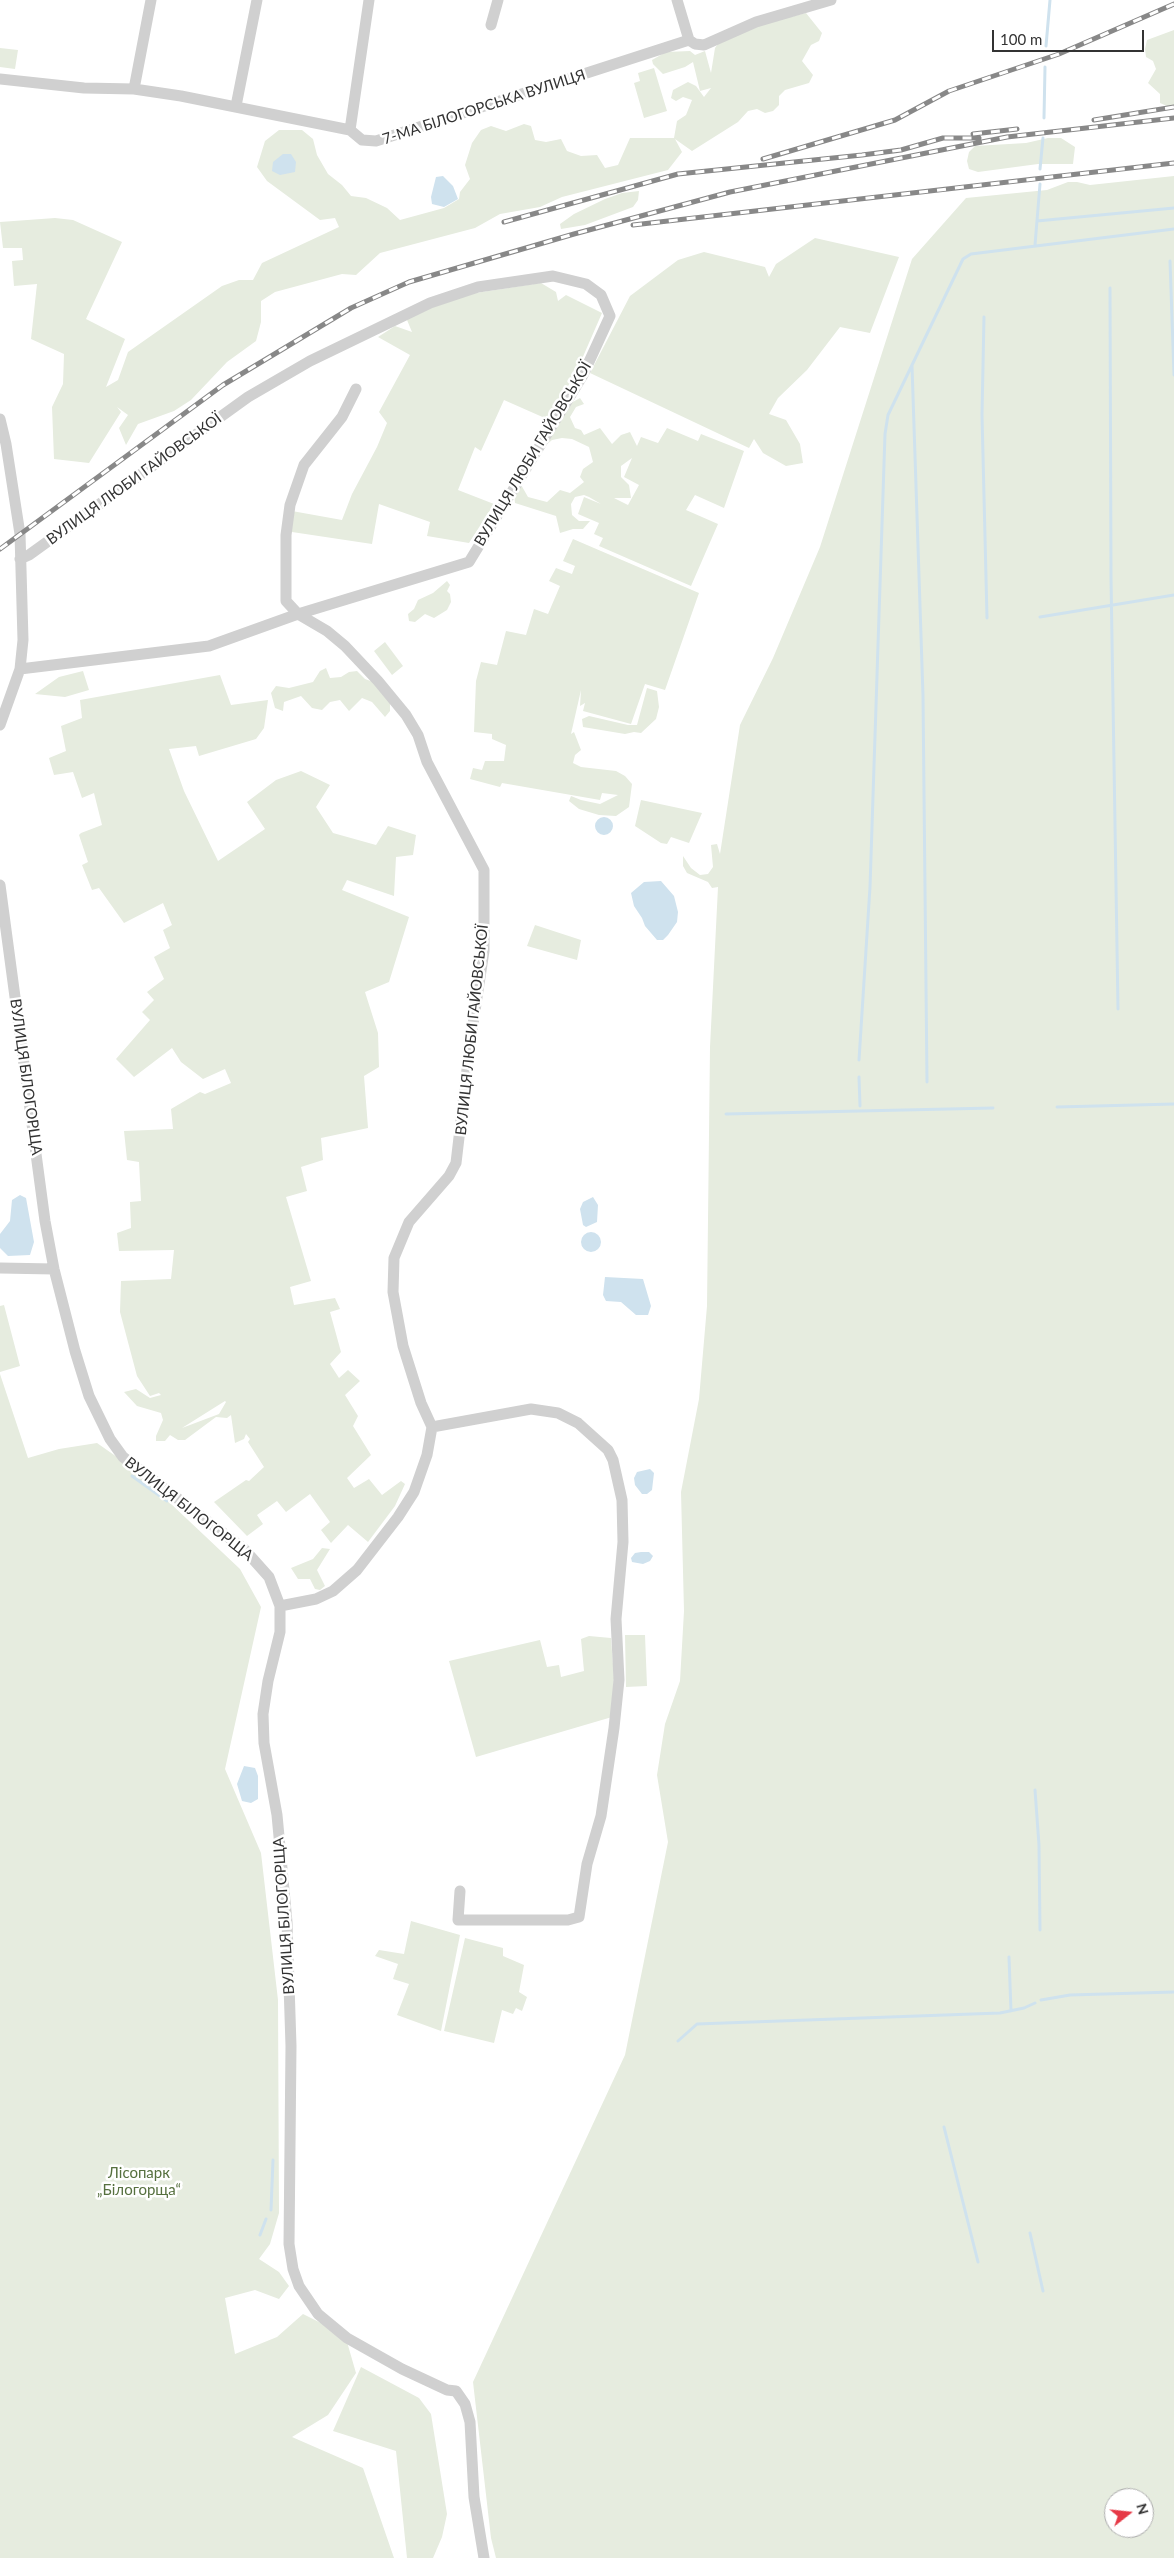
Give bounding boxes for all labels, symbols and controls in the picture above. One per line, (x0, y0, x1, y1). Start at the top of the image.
scale bar (994, 20, 1146, 52)
text: 100 m (1000, 30, 1042, 48)
street label: 7-МА БІЛОГОРСЬКА ВУЛИЦЯ (380, 66, 588, 148)
street label: ВУЛИЦЯ ЛЮБИ ГАЙОВСЬКОЇ (471, 359, 595, 549)
street label: ВУЛИЦЯ ЛЮБИ ГАЙОВСЬКОЇ (43, 409, 225, 549)
street label: ВУЛИЦЯ ЛЮБИ ГАЙОВСЬКОЇ (452, 924, 492, 1136)
street label: ВУЛИЦЯ БІЛОГОРЩА (6, 998, 46, 1156)
street label: ВУЛИЦЯ БІЛОГОРЩА (121, 1453, 257, 1565)
street label: ВУЛИЦЯ БІЛОГОРЩА (270, 1837, 298, 1995)
park label: Лісопарк „Білогорща“ (97, 2164, 181, 2199)
north arrow (1104, 2488, 1154, 2538)
text: N (1133, 2501, 1153, 2517)

